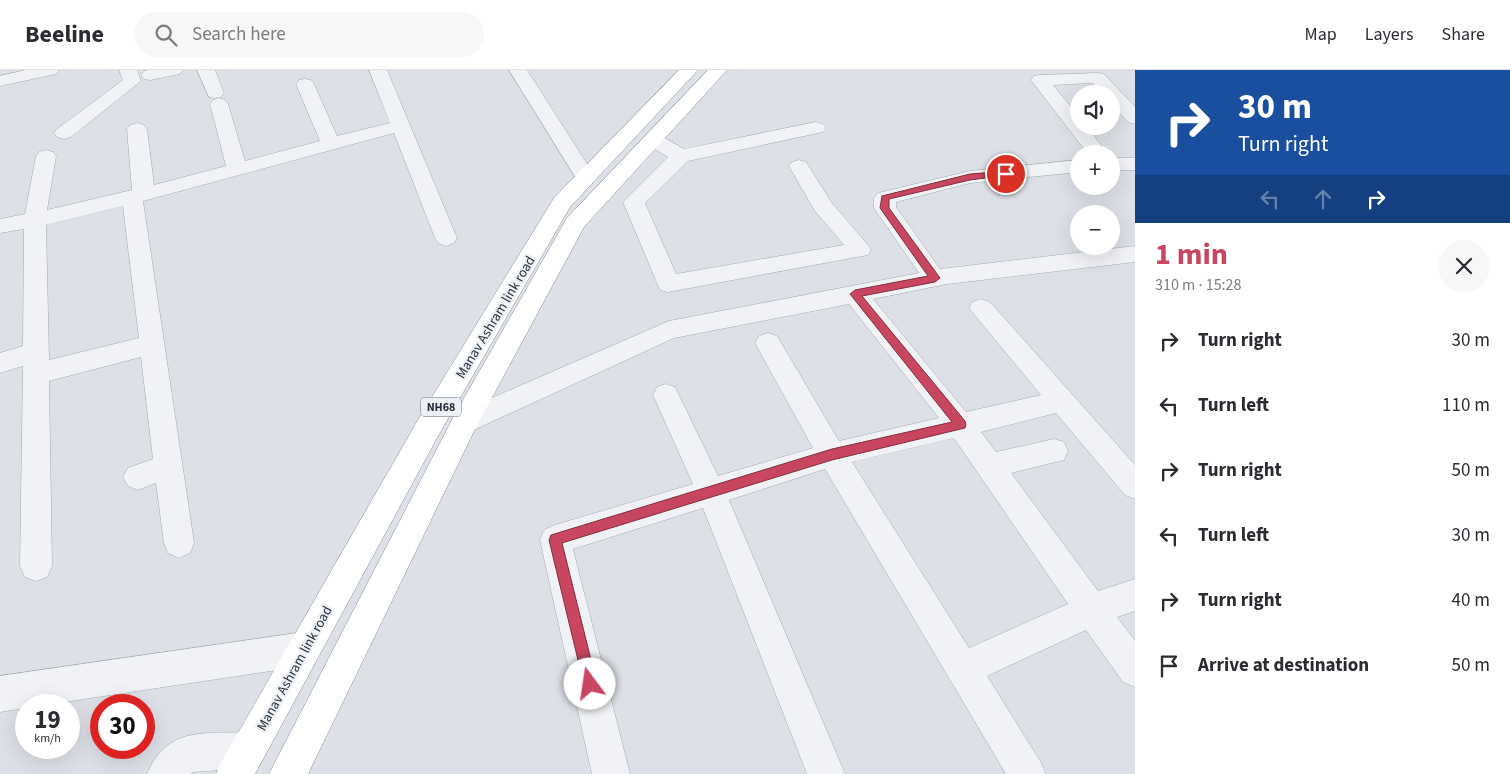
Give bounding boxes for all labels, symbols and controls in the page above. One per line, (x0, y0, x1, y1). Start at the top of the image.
search box (134, 12, 484, 57)
text: Beeline (25, 17, 104, 52)
icon: search (152, 21, 180, 49)
text: Search here (192, 21, 286, 48)
text: Map (1305, 22, 1337, 47)
text: Layers (1365, 22, 1414, 47)
text: Share (1442, 22, 1485, 47)
text: 30 m (1238, 82, 1312, 132)
map controls (1070, 85, 1120, 255)
button: sound (1070, 85, 1120, 135)
icon: right (1155, 90, 1220, 155)
text: Turn right (1238, 128, 1328, 160)
button: + (1070, 145, 1120, 195)
pin (985, 153, 1027, 195)
icon: arrive (992, 160, 1020, 188)
icon: left (1256, 185, 1284, 213)
icon: ahead (1309, 185, 1337, 213)
icon: right (1362, 185, 1390, 213)
button: − (1070, 205, 1120, 255)
text: 1 min (1155, 233, 1228, 276)
button: close (1438, 240, 1490, 292)
street label: Manav Ashram link road (451, 252, 540, 383)
text: 310 m · 15:28 (1155, 274, 1242, 296)
icon: right (1155, 327, 1183, 355)
text: Turn right (1198, 327, 1282, 354)
text: 30 m (1452, 327, 1490, 354)
icon: left (1155, 392, 1183, 420)
text: Turn left (1198, 392, 1269, 419)
text: 110 m (1442, 392, 1490, 419)
road number: NH68 (421, 398, 461, 417)
icon: right (1155, 457, 1183, 485)
text: Turn right (1198, 457, 1282, 484)
text: 50 m (1452, 457, 1490, 484)
icon: left (1155, 522, 1183, 550)
text: Turn left (1198, 522, 1269, 549)
text: 30 m (1452, 522, 1490, 549)
icon: right (1155, 587, 1183, 615)
text: Turn right (1198, 587, 1282, 614)
text: 40 m (1452, 587, 1490, 614)
street label: Manav Ashram link road (252, 602, 338, 735)
icon: arrive (1155, 652, 1183, 680)
text: Arrive at destination (1198, 652, 1369, 679)
text: 50 m (1452, 652, 1490, 679)
position arrow (563, 657, 615, 709)
speed limit sign: 30 (90, 694, 155, 759)
text: 19 (34, 702, 61, 738)
text: km/h (34, 730, 61, 747)

